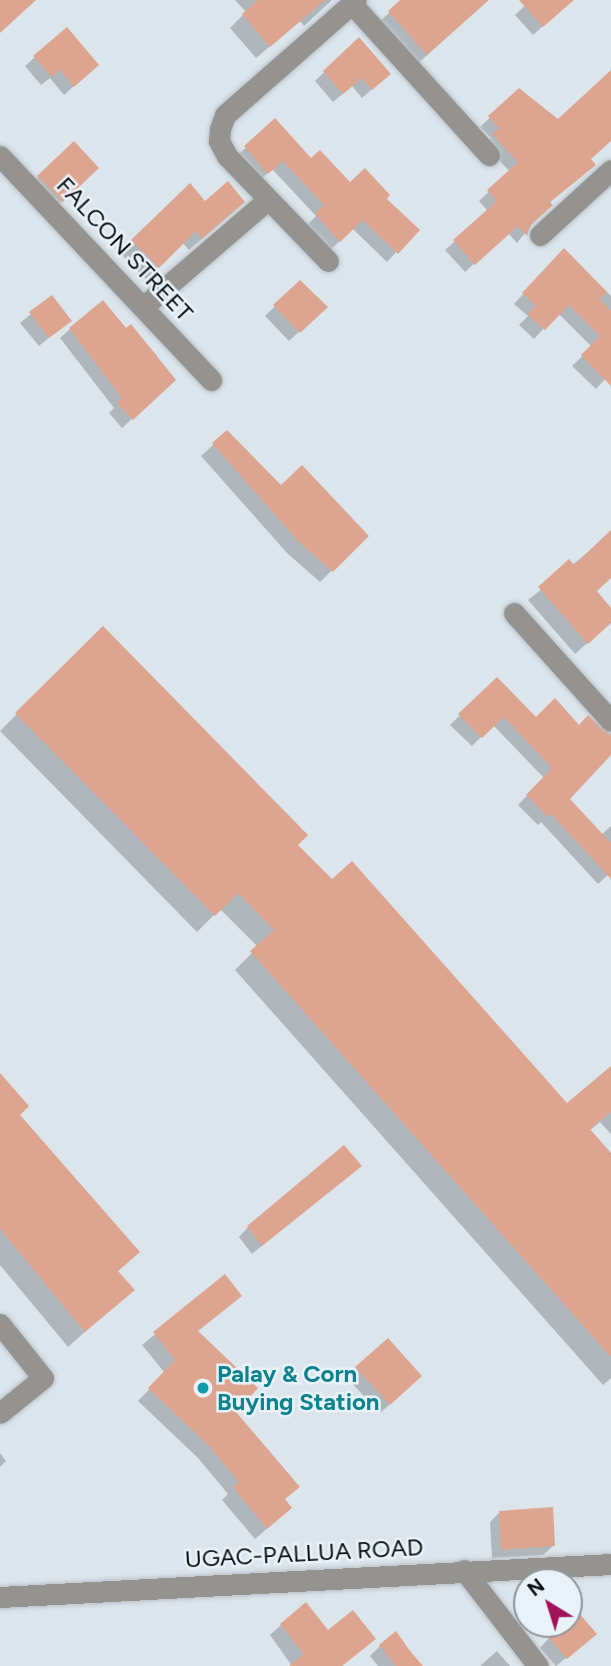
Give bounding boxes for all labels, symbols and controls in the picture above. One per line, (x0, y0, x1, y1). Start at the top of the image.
street label: FALCON STREET (51, 171, 199, 327)
place label: Palay & Corn Buying Station (217, 1360, 380, 1416)
marker: Palay & Corn Buying Station (195, 1380, 211, 1396)
street label: UGAC-PALLUA ROAD (184, 1532, 424, 1574)
north arrow (513, 1568, 583, 1638)
text: N (523, 1574, 549, 1601)

